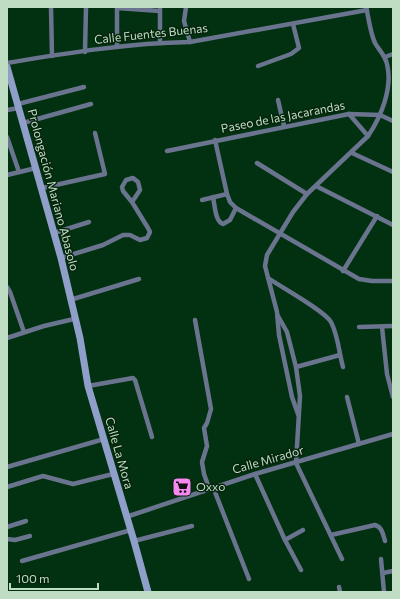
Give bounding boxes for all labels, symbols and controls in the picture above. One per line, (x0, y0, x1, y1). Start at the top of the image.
street label: Calle Fuentes Buenas (93, 20, 208, 46)
street label: Paseo de las Jacarandas (220, 97, 346, 136)
street label: Prolongación Mariano Abasolo (26, 107, 82, 272)
street label: Calle La Mora (103, 415, 137, 490)
street label: Calle Mirador (230, 442, 305, 476)
supermarket icon: Oxxo (171, 476, 193, 498)
place label: Oxxo (196, 479, 225, 493)
scale bar (10, 565, 98, 591)
text: 100 m (16, 571, 50, 585)

